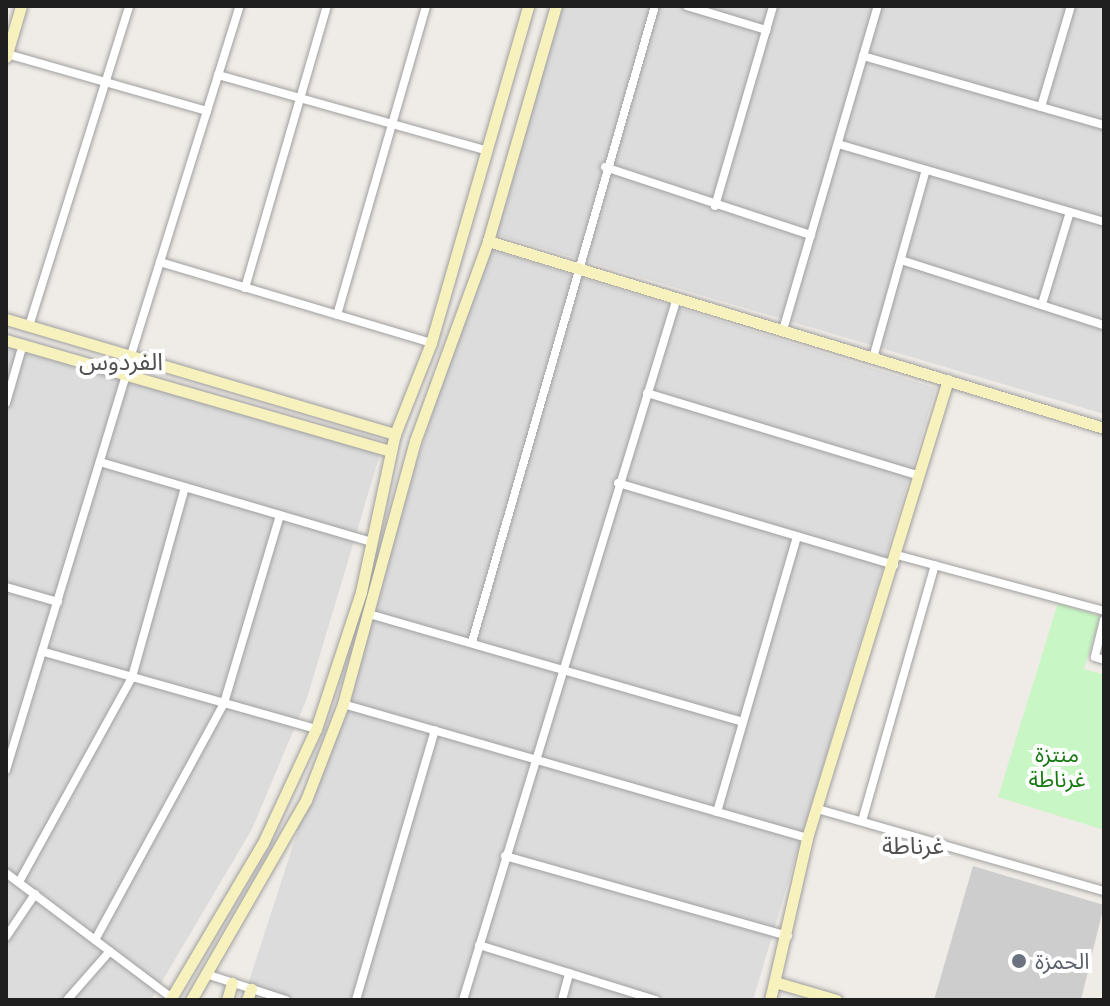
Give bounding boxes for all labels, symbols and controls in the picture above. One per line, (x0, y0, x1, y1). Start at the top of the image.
district label: الفردوس (79, 347, 163, 375)
park label: منتزة غرناطة (1028, 740, 1086, 792)
district label: غرناطة (882, 831, 944, 859)
place label: الحمزة (1035, 948, 1089, 974)
marker: الحمزة (1010, 952, 1028, 970)

